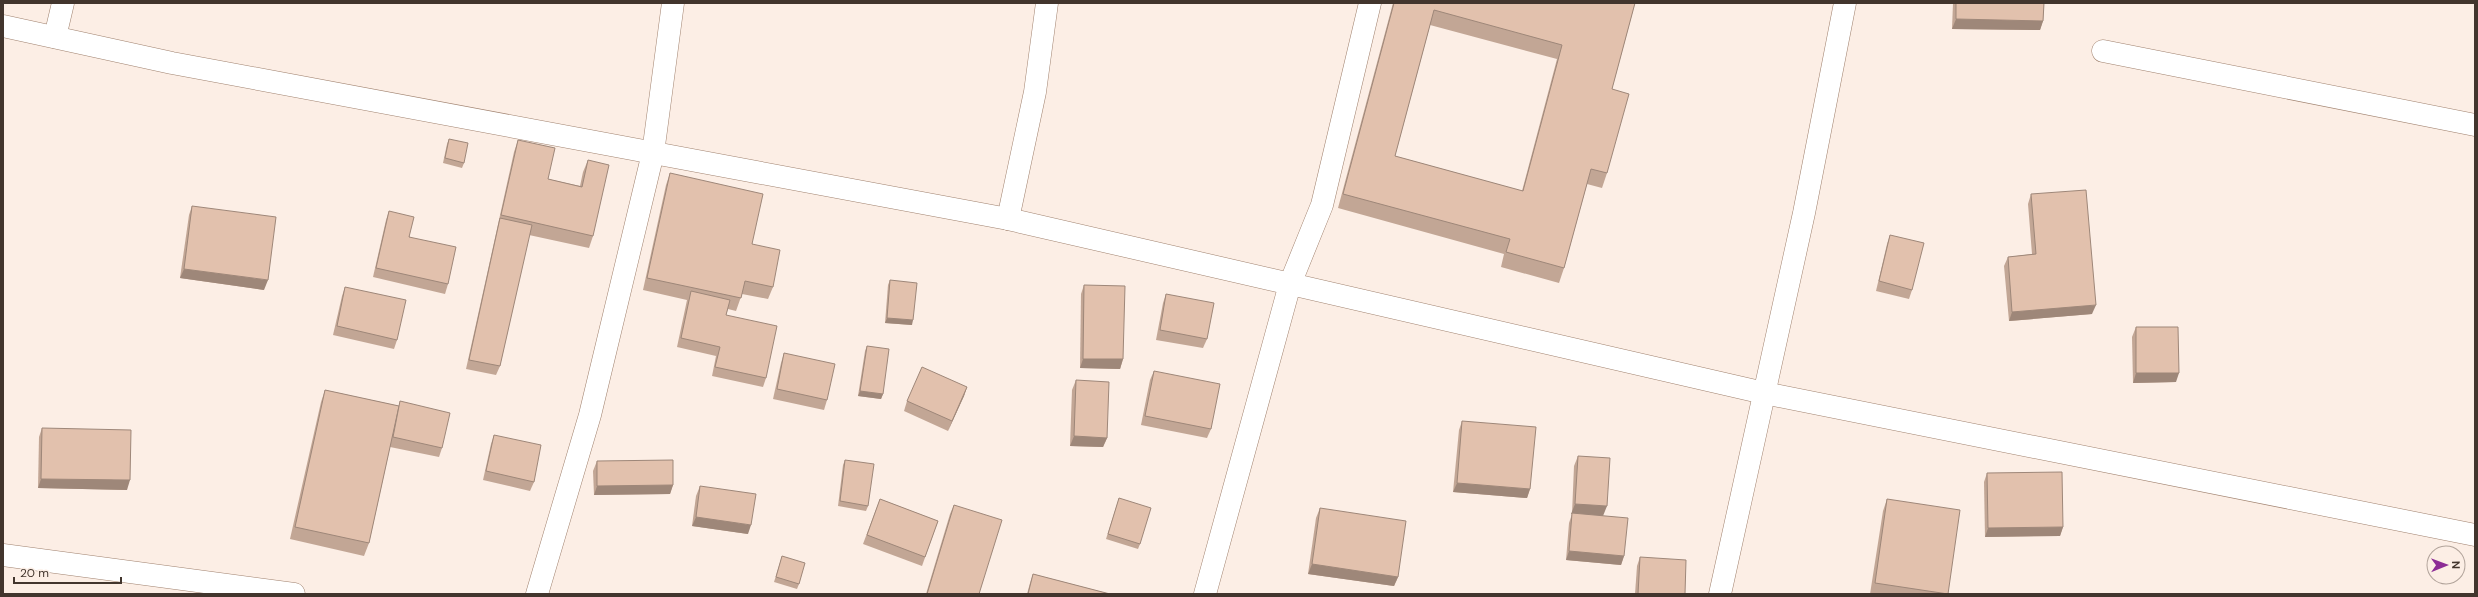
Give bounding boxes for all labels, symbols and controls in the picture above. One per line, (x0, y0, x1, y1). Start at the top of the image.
north arrow (2426, 545, 2466, 585)
scale bar (14, 559, 121, 585)
text: N (2449, 561, 2463, 569)
text: 20 m (20, 565, 49, 581)

